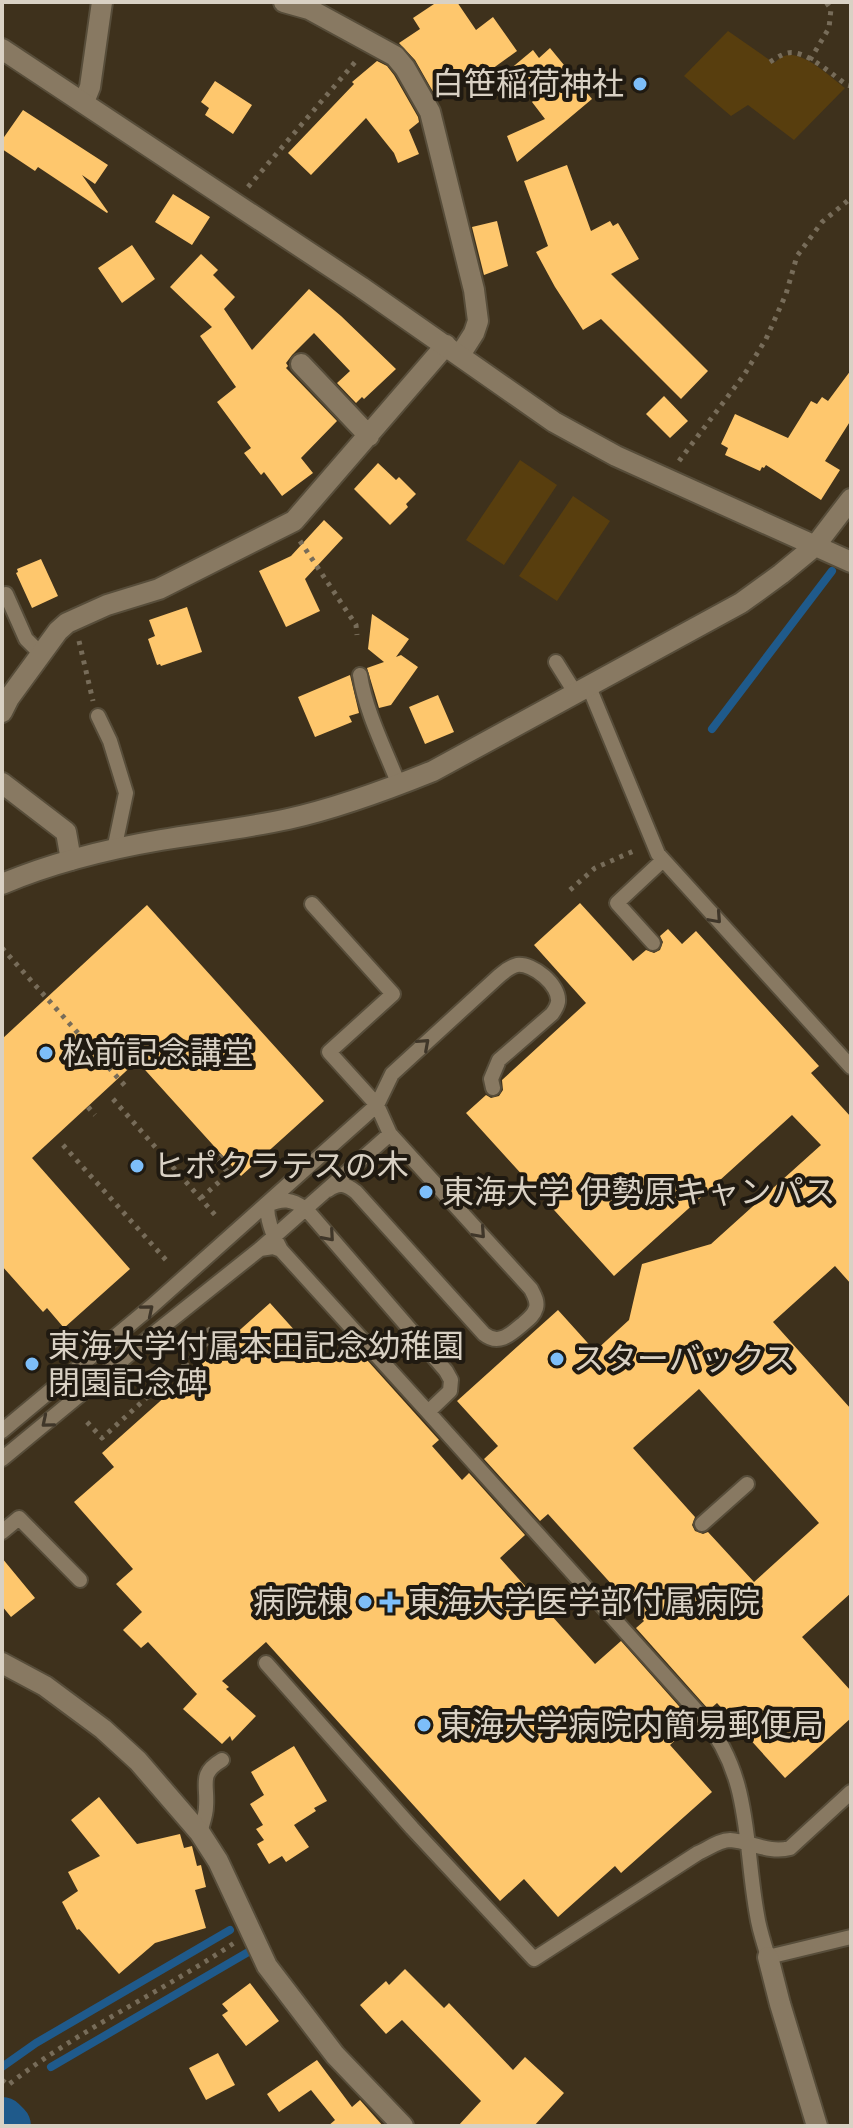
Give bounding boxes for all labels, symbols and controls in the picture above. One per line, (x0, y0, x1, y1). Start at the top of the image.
place label: 白笹稲荷神社 (432, 61, 624, 107)
marker: 白笹稲荷神社 (631, 75, 649, 93)
one-way arrow (706, 909, 721, 923)
place label: 松前記念講堂 (62, 1030, 254, 1076)
one-way arrow (415, 1039, 429, 1054)
marker: 松前記念講堂 (37, 1044, 55, 1062)
place label: ヒポクラテスの木 (153, 1143, 409, 1189)
marker: ヒポクラテスの木 (128, 1157, 146, 1175)
place label: 東海大学 伊勢原キャンパス (442, 1169, 836, 1215)
marker: 東海大学 伊勢原キャンパス (417, 1183, 435, 1201)
one-way arrow (471, 1224, 485, 1239)
one-way arrow (319, 1227, 334, 1241)
one-way arrow (139, 1305, 153, 1319)
place label: 東海大学付属本田記念幼稚園 閉園記念碑 (48, 1323, 464, 1406)
place label: スターバックス (573, 1336, 796, 1382)
marker: スターバックス (548, 1350, 566, 1368)
marker: 東海大学付属本田記念幼稚園 閉園記念碑 (23, 1355, 41, 1373)
one-way arrow (42, 1412, 56, 1427)
place label: 病院棟 (253, 1579, 349, 1625)
place label: 東海大学医学部付属病院 (408, 1579, 760, 1625)
marker: 東海大学医学部付属病院 (379, 1591, 401, 1613)
marker: 病院棟 (356, 1593, 374, 1611)
place label: 東海大学病院内簡易郵便局 (440, 1702, 824, 1748)
marker: 東海大学病院内簡易郵便局 (415, 1716, 433, 1734)

